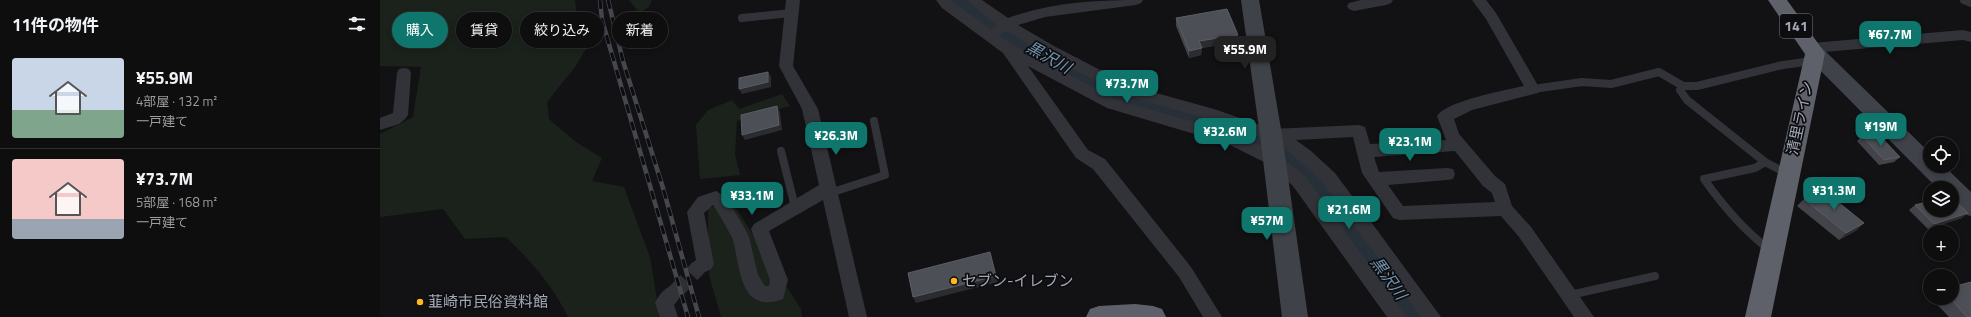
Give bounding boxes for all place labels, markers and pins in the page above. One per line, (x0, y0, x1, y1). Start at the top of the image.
pin: ¥67.7M (1857, 21, 1923, 55)
pin: ¥55.9M (1212, 36, 1278, 70)
pin: ¥73.7M (1094, 70, 1160, 104)
pin: ¥19M (1857, 113, 1905, 147)
pin: ¥32.6M (1192, 118, 1258, 152)
pin: ¥26.3M (803, 122, 869, 156)
pin: ¥23.1M (1377, 128, 1443, 162)
pin: ¥31.3M (1801, 177, 1867, 211)
pin: ¥33.1M (719, 182, 785, 216)
pin: ¥21.6M (1316, 196, 1382, 230)
pin: ¥57M (1243, 207, 1291, 241)
place label: セブン-イレブン (962, 269, 1074, 292)
marker: セブン-イレブン (949, 276, 959, 286)
place label: 韮崎市民俗資料館 (428, 290, 548, 313)
marker: 韮崎市民俗資料館 (415, 297, 425, 307)

